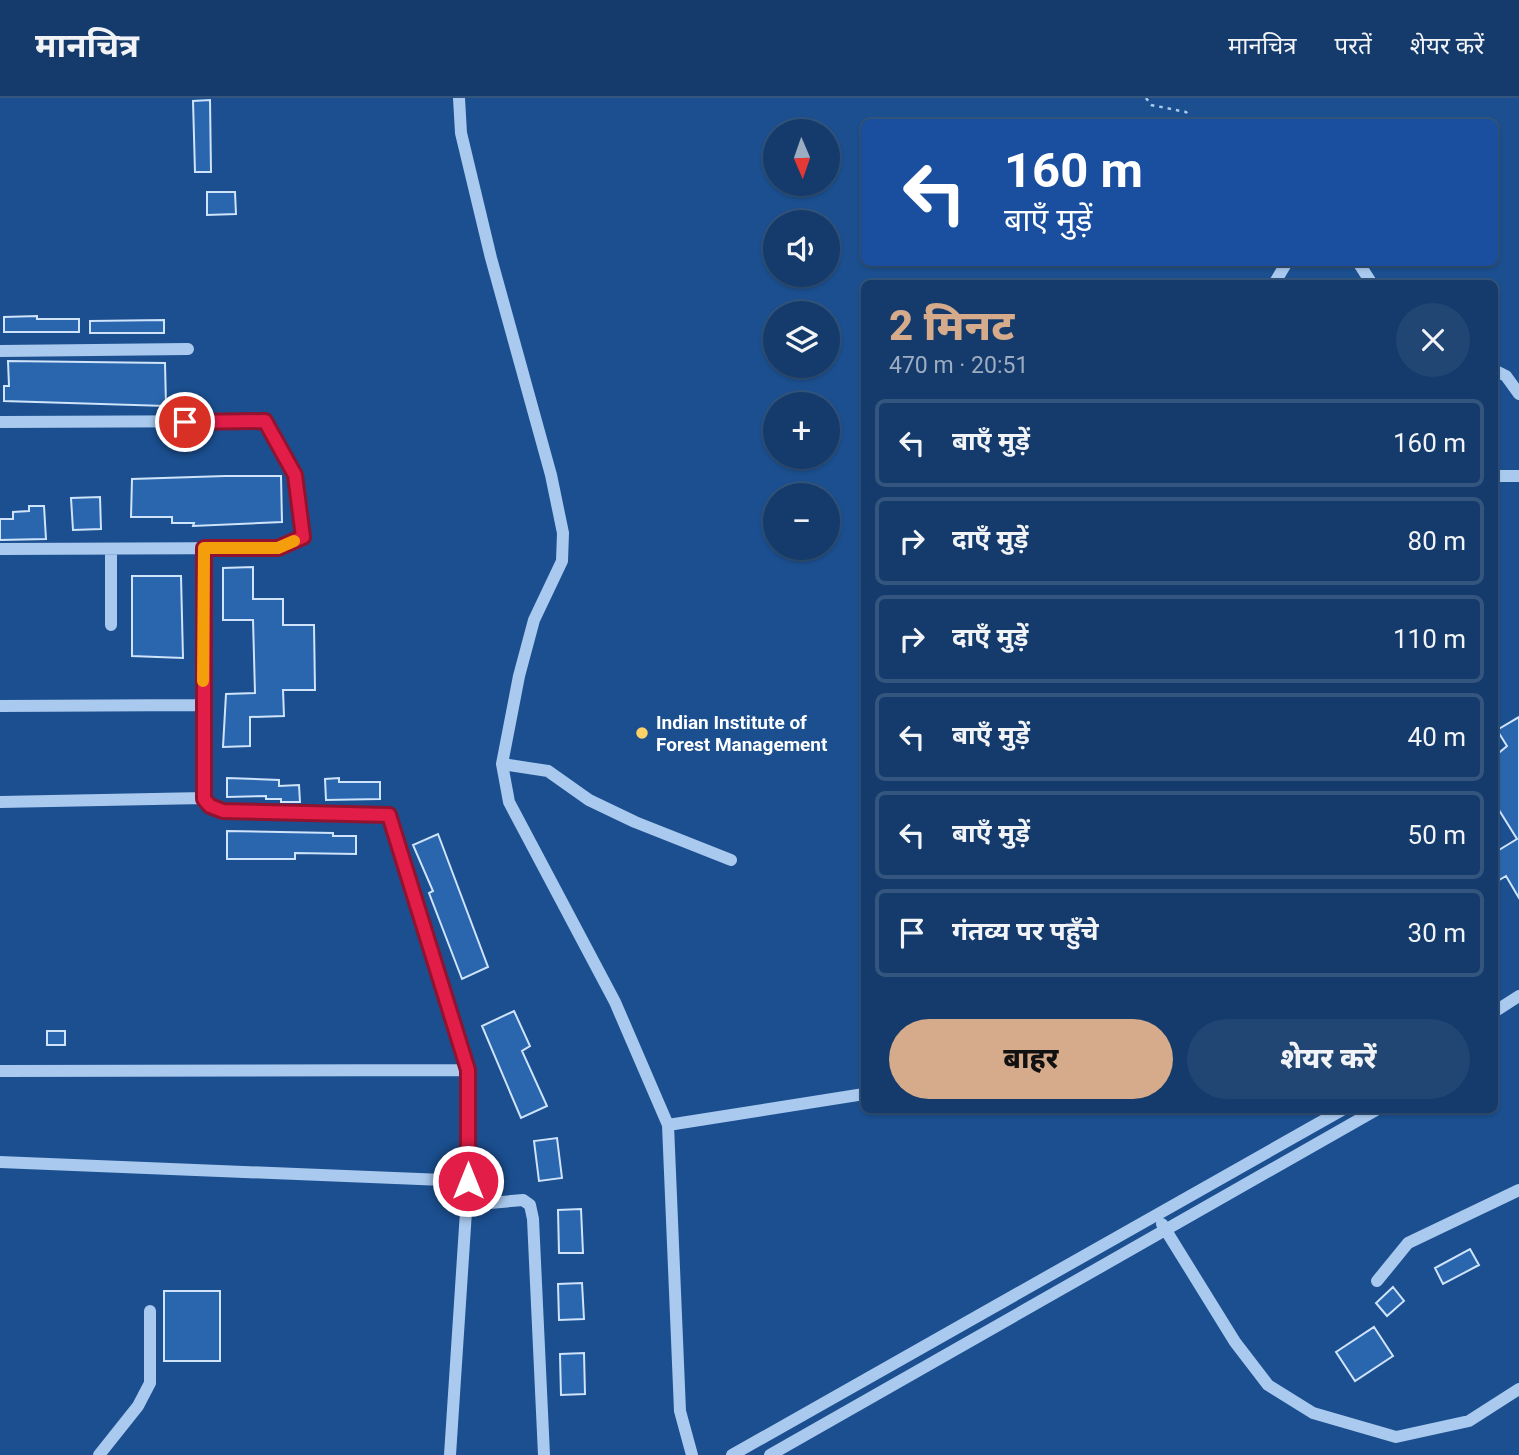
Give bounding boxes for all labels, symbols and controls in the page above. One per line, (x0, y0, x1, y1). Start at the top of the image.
text: मानचित्र (35, 26, 139, 65)
text: मानचित्र (1228, 32, 1297, 60)
text: परतें (1335, 32, 1372, 60)
text: शेयर करें (1410, 32, 1484, 60)
north arrow (763, 119, 840, 196)
map controls (763, 119, 840, 560)
text: 160 m (1004, 142, 1143, 199)
icon: left (889, 147, 980, 238)
text: बाएँ मुड़ें (1004, 201, 1092, 239)
button: sound (763, 210, 840, 287)
button: layers (763, 301, 840, 378)
text: 2 मिनट (889, 301, 1014, 350)
button: close (1396, 303, 1470, 377)
text: 470 m · 20:51 (889, 352, 1028, 379)
pin (155, 392, 215, 452)
button: + (763, 392, 840, 469)
icon: arrive (166, 403, 204, 441)
icon: left (893, 424, 931, 462)
text: बाएँ मुड़ें (952, 426, 1030, 456)
text: 160 m (1393, 428, 1466, 458)
button: − (763, 483, 840, 560)
icon: right (893, 522, 931, 560)
text: दाएँ मुड़ें (952, 524, 1028, 554)
text: 80 m (1408, 526, 1466, 556)
icon: right (893, 620, 931, 658)
text: दाएँ मुड़ें (952, 622, 1028, 652)
text: 110 m (1393, 624, 1466, 654)
place label: Indian Institute of Forest Management (656, 711, 828, 756)
icon: left (893, 718, 931, 756)
text: बाएँ मुड़ें (952, 720, 1030, 750)
text: 40 m (1408, 722, 1466, 752)
marker: Indian Institute of Forest Management (634, 725, 650, 741)
icon: left (893, 816, 931, 854)
text: बाएँ मुड़ें (952, 818, 1030, 848)
text: 50 m (1408, 820, 1466, 850)
icon: arrive (893, 914, 931, 952)
text: गंतव्य पर पहुँचे (952, 916, 1099, 946)
text: 30 m (1408, 918, 1466, 948)
button: बाहर (889, 1019, 1173, 1099)
button: शेयर करें (1187, 1019, 1470, 1099)
position arrow (431, 1144, 505, 1218)

